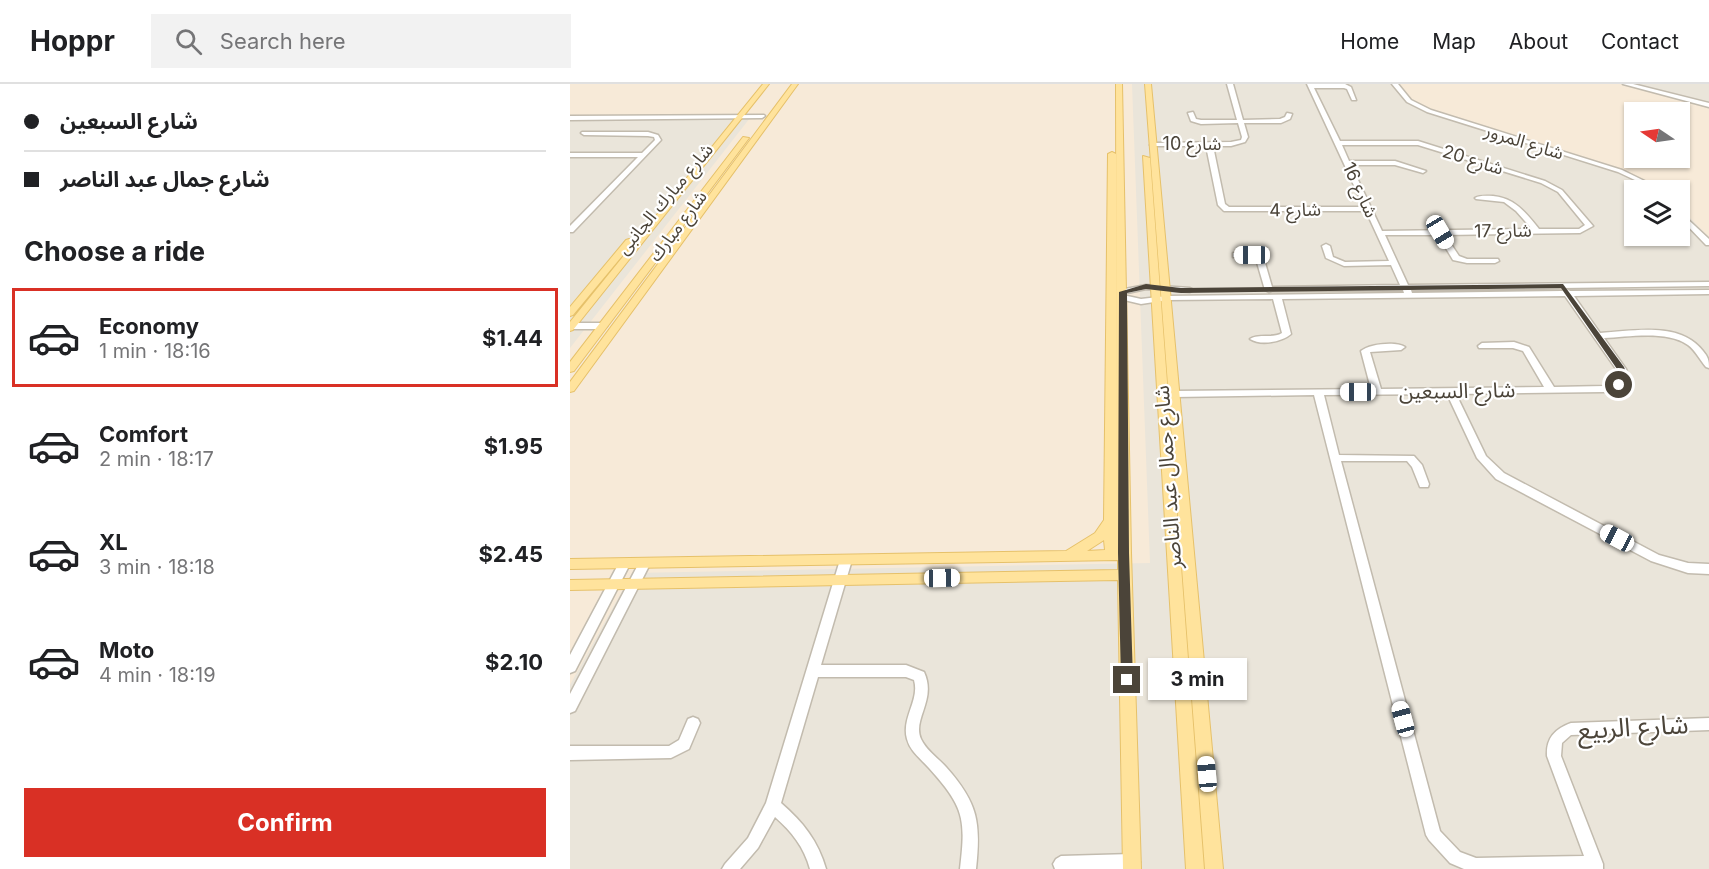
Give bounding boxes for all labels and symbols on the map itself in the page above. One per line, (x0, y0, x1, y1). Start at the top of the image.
north arrow (1624, 102, 1690, 168)
street label: شارع المرور (1480, 119, 1566, 167)
street label: شارع 10 (1163, 133, 1221, 158)
street label: شارع مبارك الجانبى (612, 139, 718, 259)
street label: شارع 20 (1439, 140, 1506, 183)
street label: شارع 16 (1335, 159, 1382, 222)
street label: شارع مبارك (644, 186, 712, 266)
street label: شارع 4 (1269, 199, 1321, 224)
car (1423, 212, 1457, 252)
street label: شارع 17 (1474, 219, 1532, 246)
car (1234, 246, 1270, 264)
route start (1605, 371, 1632, 398)
street label: شارع السبعين (1399, 377, 1515, 407)
car (1340, 383, 1376, 401)
street label: شارع جمال عبد الناصر (1149, 384, 1189, 571)
car (1597, 522, 1637, 554)
car (924, 569, 960, 587)
callout: 3 min (1148, 659, 1247, 701)
route end (1113, 666, 1140, 693)
car (1390, 699, 1416, 739)
street label: شارع الربيع (1577, 708, 1689, 750)
car (1196, 755, 1218, 793)

